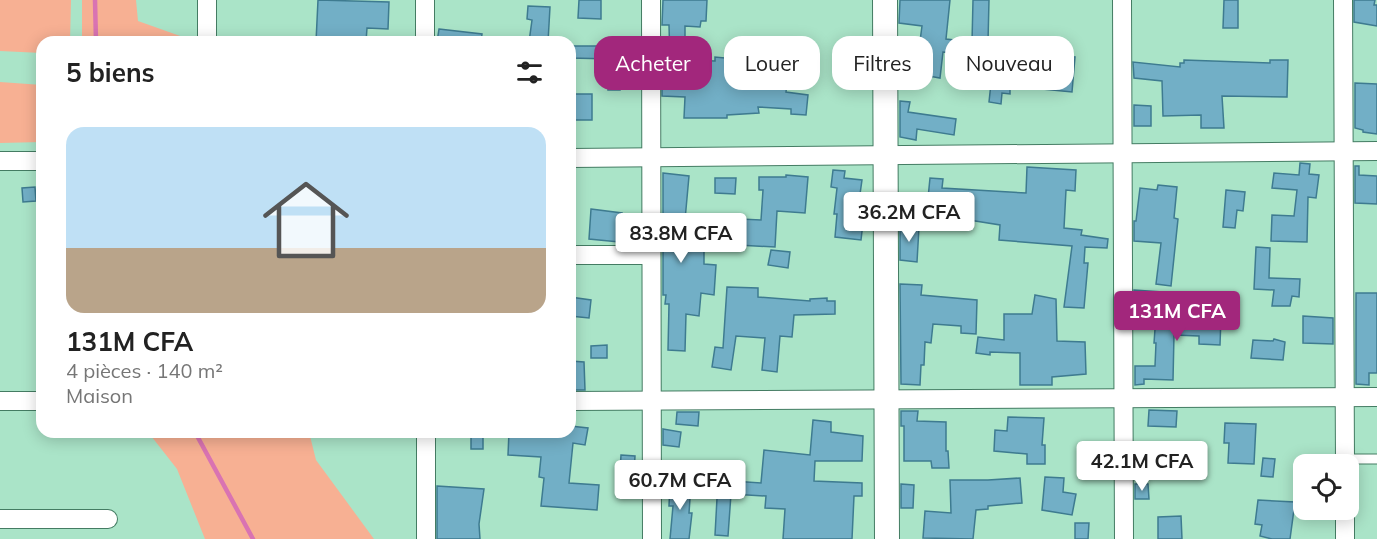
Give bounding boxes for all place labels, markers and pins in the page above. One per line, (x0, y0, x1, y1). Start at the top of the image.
pin: 36.2M CFA (840, 192, 978, 243)
pin: 83.8M CFA (612, 213, 750, 264)
pin: 131M CFA (1115, 291, 1239, 342)
pin: 42.1M CFA (1073, 441, 1211, 492)
pin: 60.7M CFA (611, 460, 749, 511)

